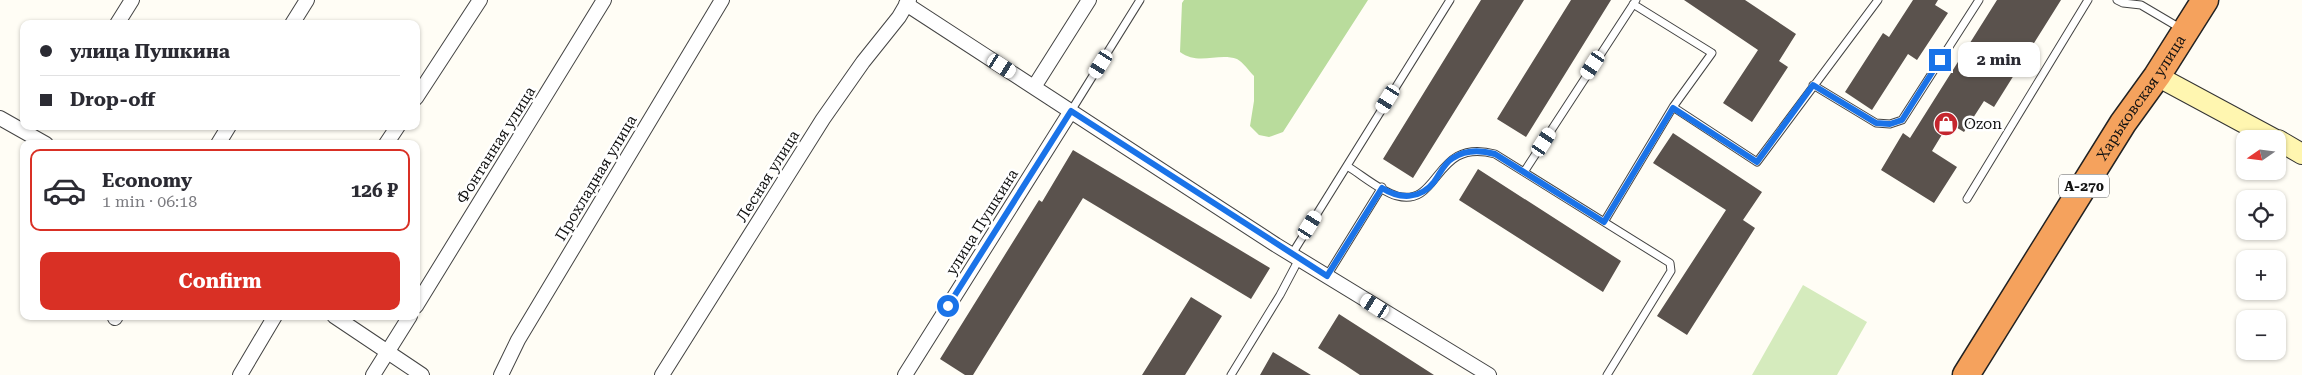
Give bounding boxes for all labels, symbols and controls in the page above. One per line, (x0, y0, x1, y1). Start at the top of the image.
street label: Харьковская улица (2093, 32, 2190, 164)
text: улица Пушкина (70, 40, 230, 63)
callout: 2 min (1958, 42, 2040, 78)
car (1086, 47, 1115, 81)
car (1578, 48, 1607, 82)
route end (1929, 49, 1951, 71)
text: 2 min (1977, 50, 2021, 69)
car (985, 52, 1018, 80)
car (1373, 82, 1402, 116)
street label: Фонтанная улица (453, 83, 539, 207)
text: Drop-off (70, 88, 155, 111)
shop icon: Ozon (1933, 111, 1959, 137)
street label: Прохладная улица (551, 112, 641, 244)
place label: Ozon (1964, 115, 2002, 133)
car (1529, 125, 1558, 159)
street label: Лесная улица (733, 127, 803, 225)
north arrow (2236, 130, 2286, 180)
map controls (2236, 130, 2286, 360)
street label: улица Пушкина (942, 166, 1022, 278)
icon: car (42, 168, 87, 213)
text: Economy (102, 169, 192, 192)
road number: А-270 (2059, 175, 2109, 198)
text: 126 ₽ (351, 179, 398, 202)
button: locate (2236, 190, 2286, 240)
text: 1 min · 06:18 (102, 192, 197, 211)
car (1295, 208, 1324, 242)
button: + (2236, 250, 2286, 300)
button: Confirm (40, 252, 400, 310)
car (1358, 292, 1391, 320)
route start (937, 295, 959, 317)
button: − (2236, 310, 2286, 360)

